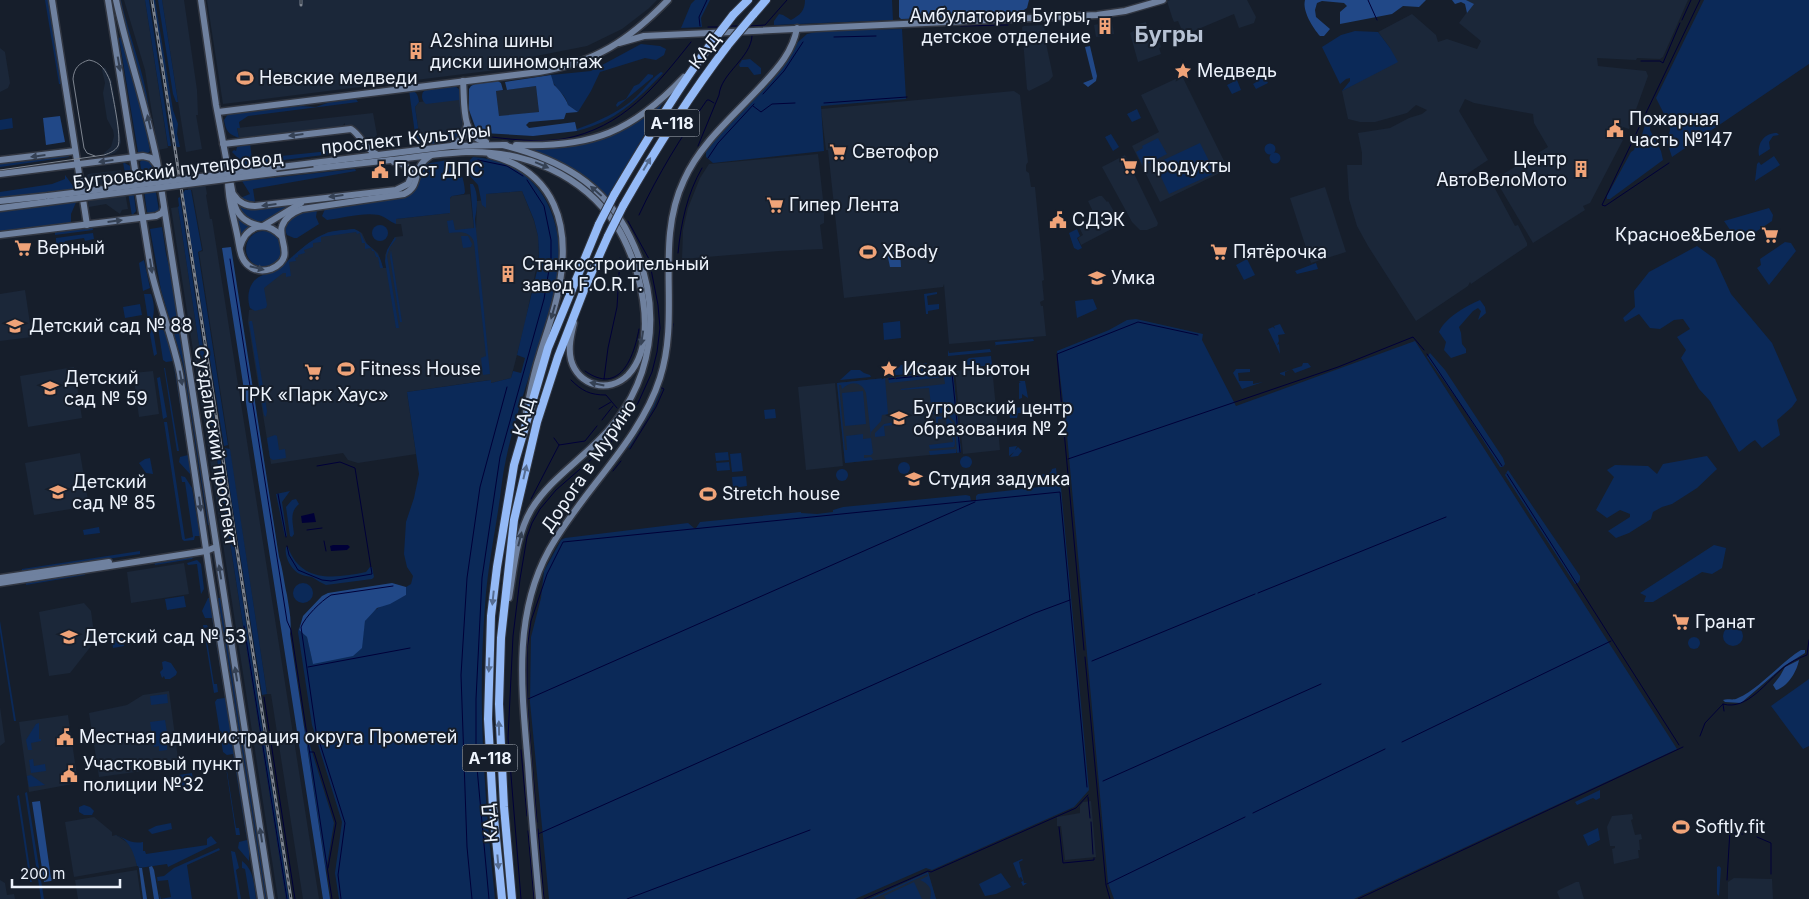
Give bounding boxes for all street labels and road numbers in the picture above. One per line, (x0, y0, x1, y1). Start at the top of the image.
street label: КАД (684, 29, 725, 73)
road number: А-118 (644, 110, 700, 136)
street label: проспект Культуры (320, 119, 492, 158)
street label: Бугровский путепровод (71, 146, 285, 193)
street label: Суздальский проспект (190, 345, 243, 548)
street label: КАД (508, 395, 539, 439)
street label: Дорога в Мурино (536, 396, 641, 536)
road number: А-118 (462, 744, 518, 771)
street label: КАД (477, 803, 502, 844)

